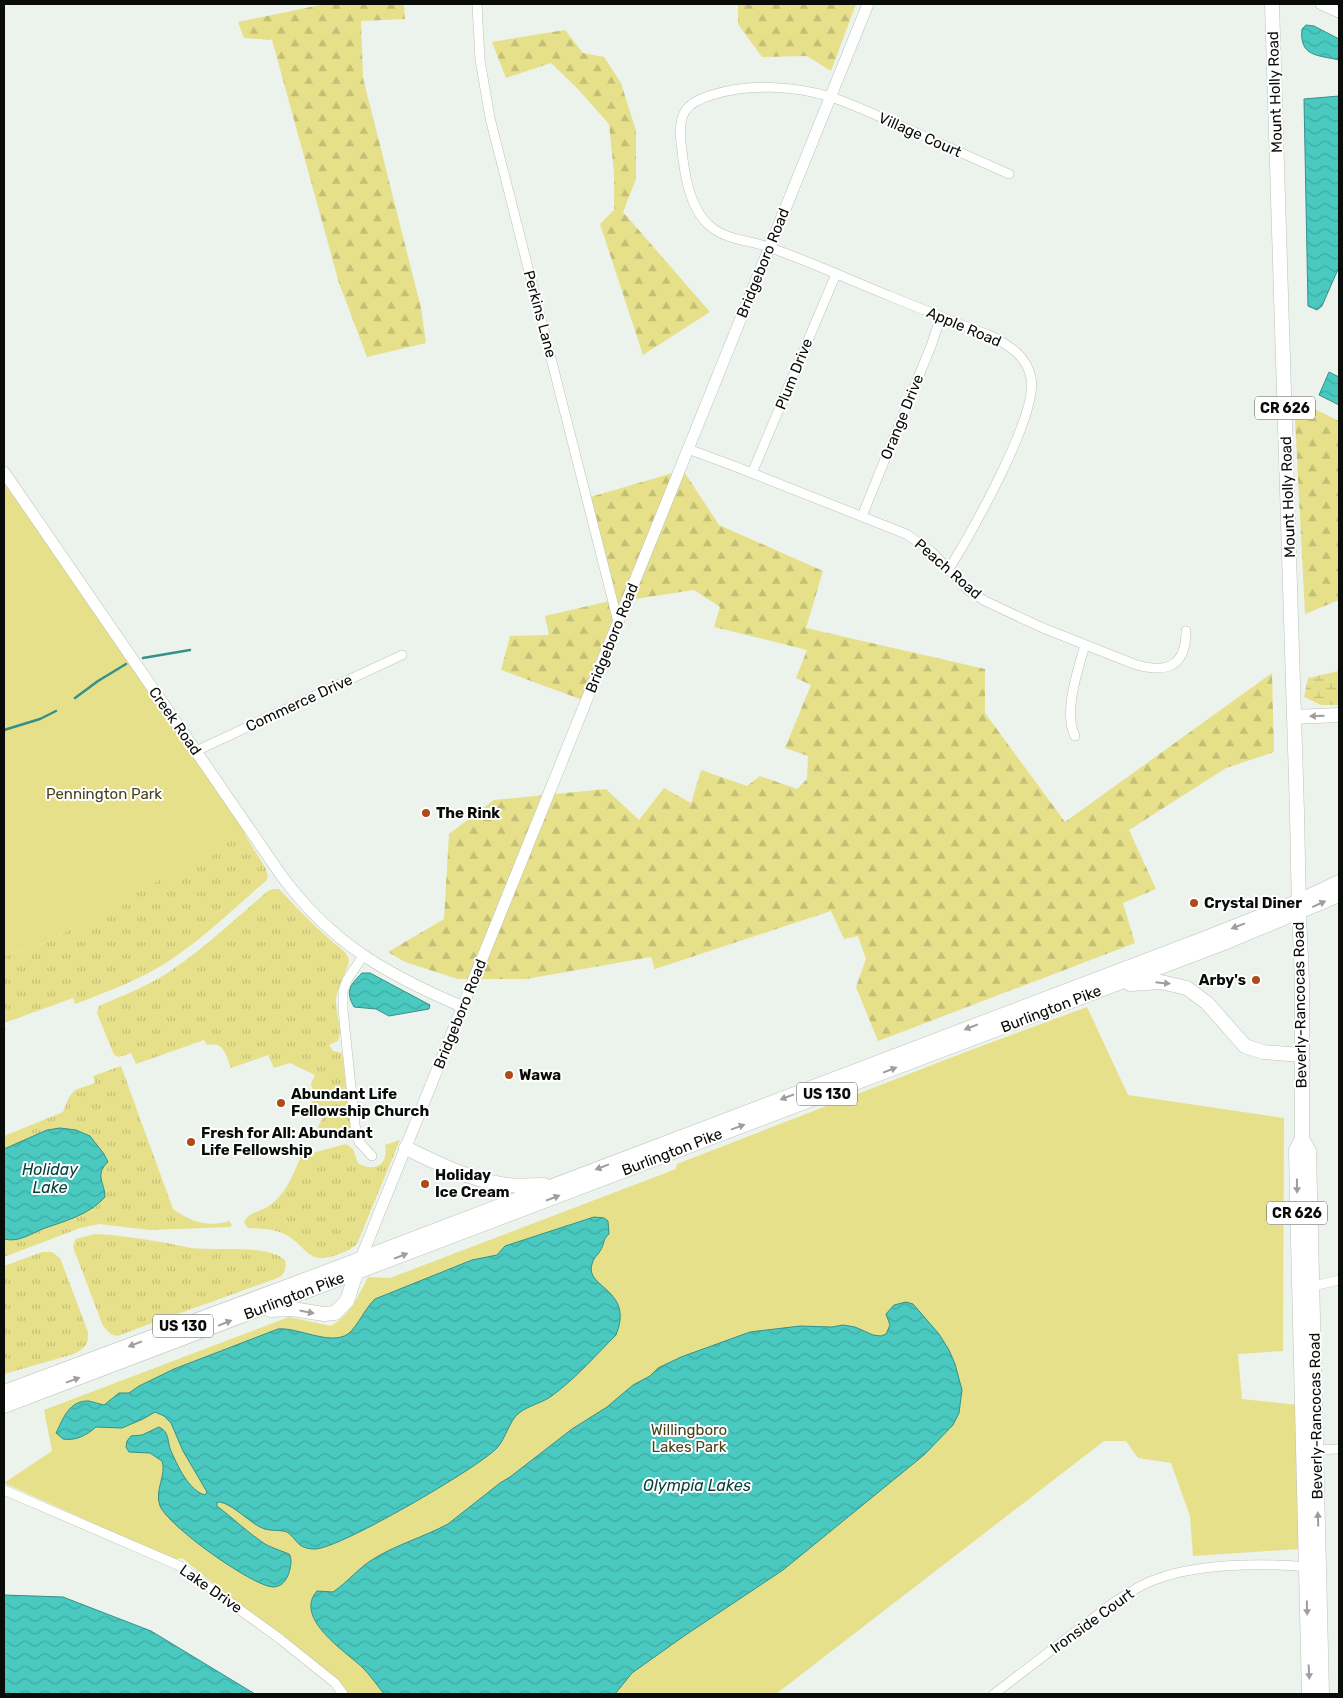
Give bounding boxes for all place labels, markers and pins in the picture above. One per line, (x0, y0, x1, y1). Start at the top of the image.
place label: The Rink (436, 804, 500, 822)
marker: The Rink (420, 807, 432, 819)
place label: Crystal Diner (1204, 894, 1302, 912)
marker: Crystal Diner (1188, 897, 1200, 909)
place label: Arby's (1199, 971, 1246, 989)
marker: Arby's (1250, 974, 1262, 986)
place label: Wawa (519, 1066, 561, 1084)
marker: Wawa (503, 1069, 515, 1081)
place label: Abundant Life Fellowship Church (291, 1085, 429, 1120)
marker: Abundant Life Fellowship Church (275, 1097, 287, 1109)
place label: Fresh for All: Abundant Life Fellowship (201, 1124, 373, 1159)
marker: Fresh for All: Abundant Life Fellowship (185, 1136, 197, 1148)
place label: Holiday Ice Cream (435, 1166, 510, 1201)
marker: Holiday Ice Cream (419, 1178, 431, 1190)

